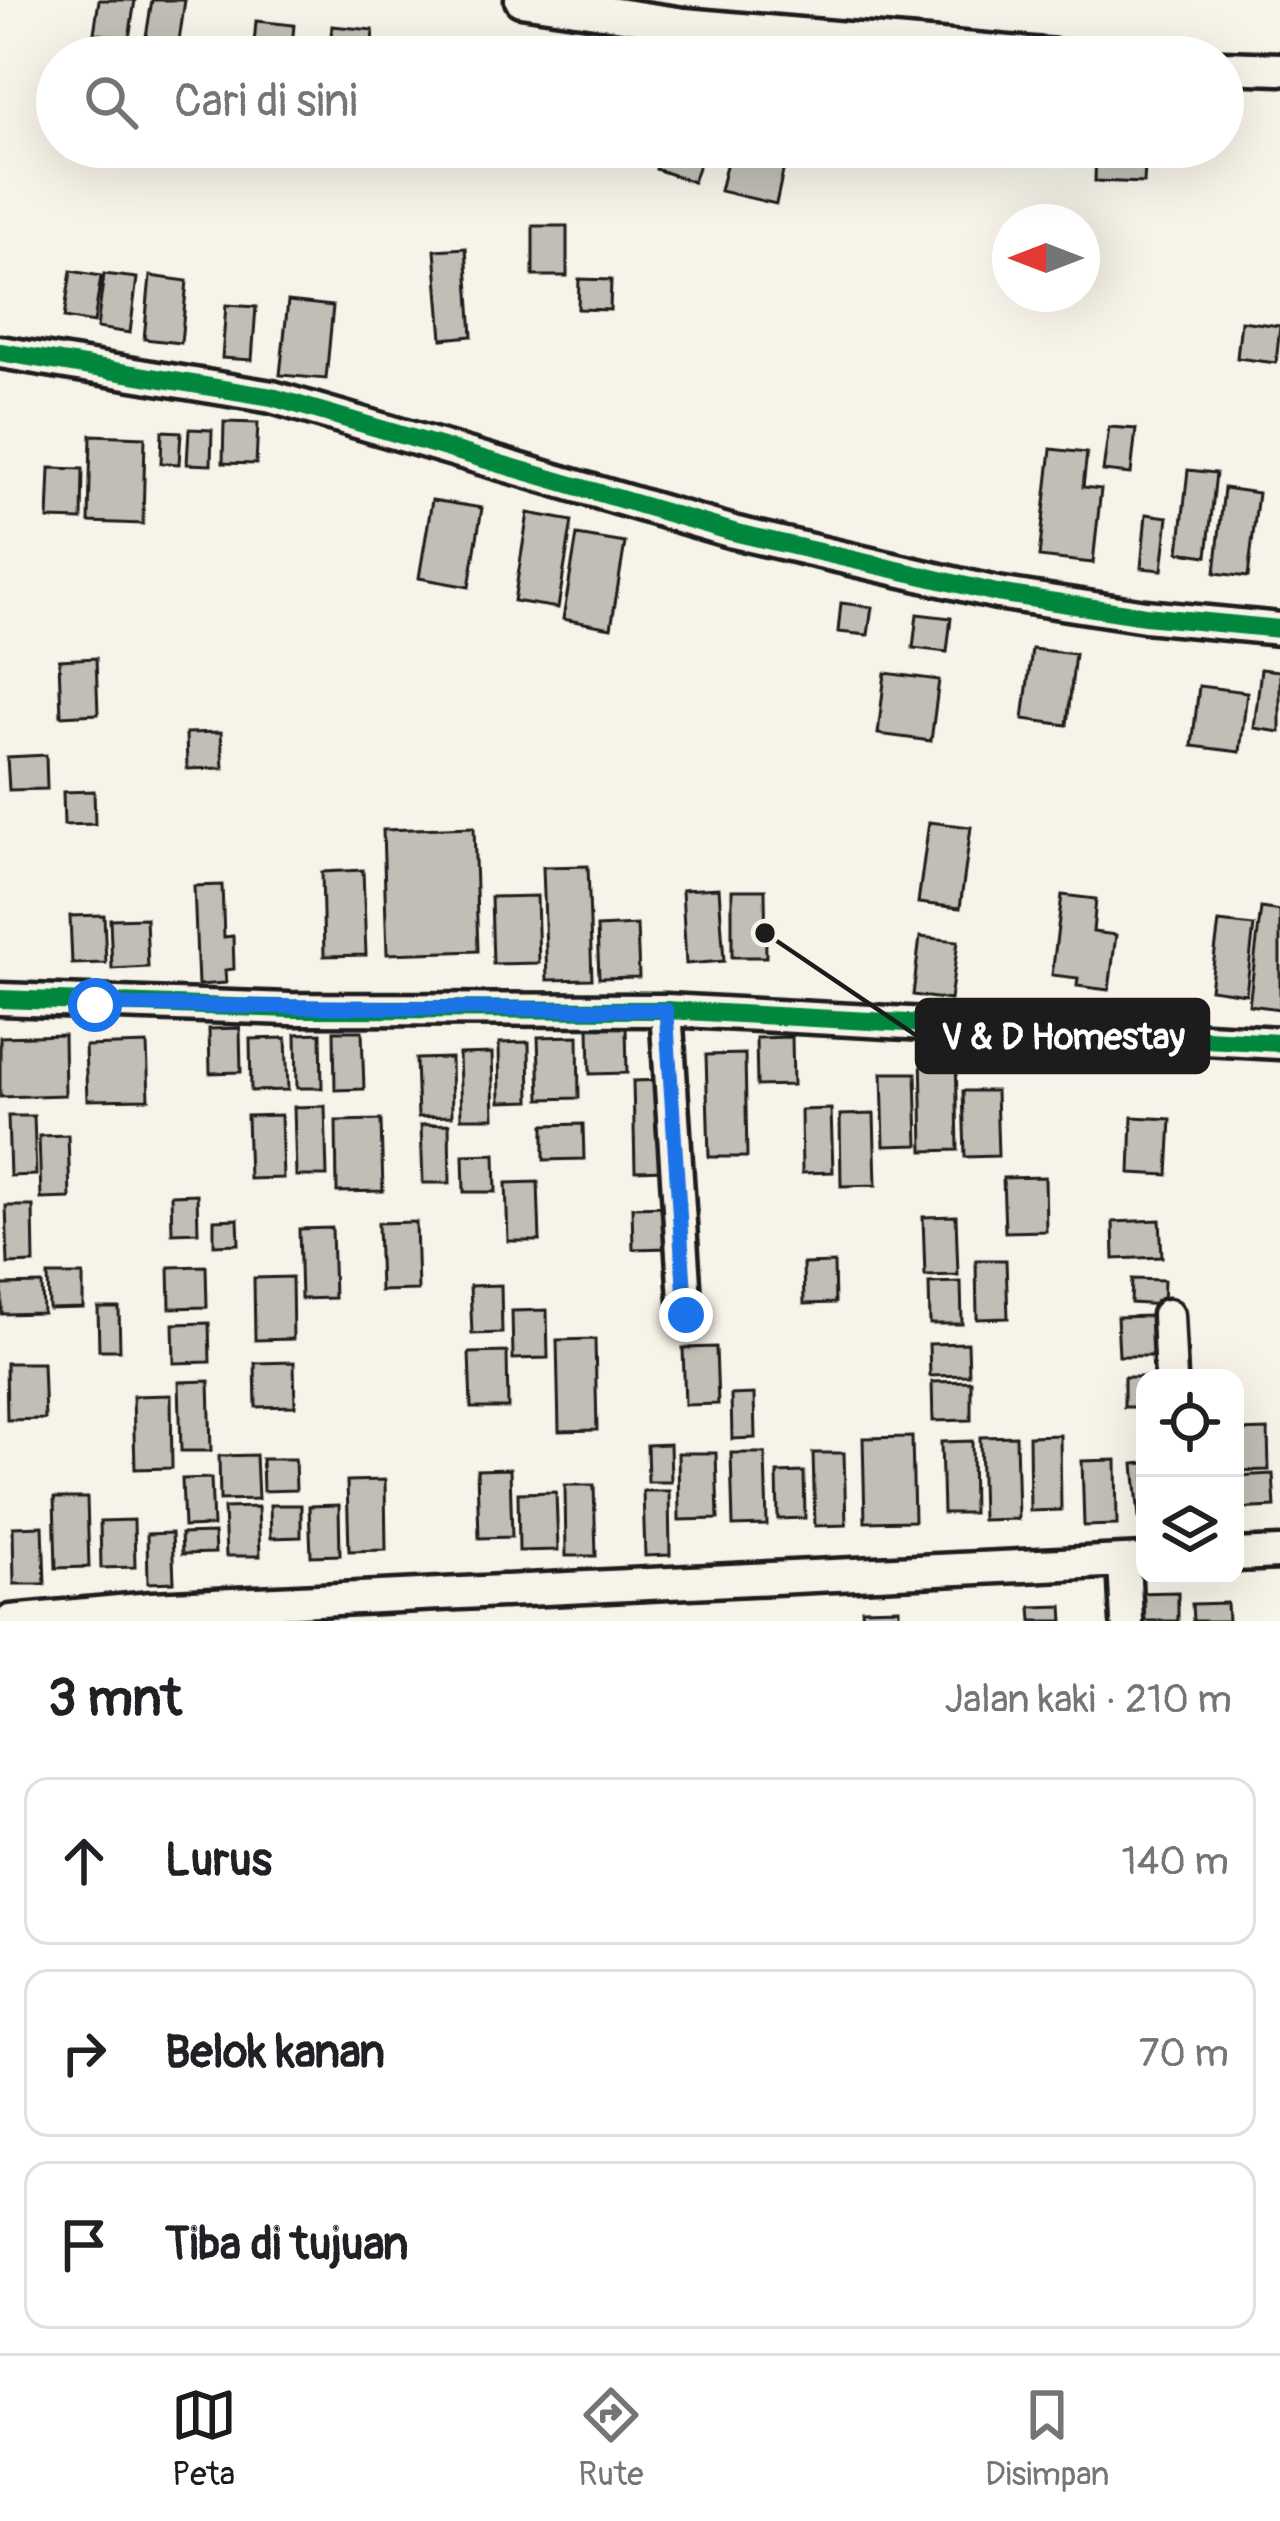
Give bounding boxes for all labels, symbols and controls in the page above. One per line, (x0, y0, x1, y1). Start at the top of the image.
search box (36, 36, 1244, 168)
icon: search (78, 69, 144, 135)
text: Cari di sini (174, 74, 358, 130)
north arrow (992, 204, 1100, 312)
route start (68, 978, 122, 1032)
callout: V & D Homestay (917, 1000, 1208, 1072)
text: V & D Homestay (941, 1015, 1185, 1060)
route end (659, 1288, 713, 1342)
map controls (1136, 1369, 1244, 1585)
button: locate (1136, 1369, 1244, 1477)
button: layers (1136, 1477, 1244, 1585)
text: 3 mnt (48, 1667, 182, 1731)
text: Jalan kaki · 210 m (944, 1675, 1232, 1724)
icon: ahead (51, 1828, 117, 1894)
text: Lurus (165, 1833, 272, 1889)
text: 140 m (1121, 1837, 1229, 1886)
icon: right (51, 2020, 117, 2086)
text: Belok kanan (165, 2025, 385, 2081)
text: 70 m (1139, 2029, 1229, 2078)
icon: arrive (51, 2212, 117, 2278)
text: Tiba di tujuan (165, 2217, 409, 2273)
tab: Peta (171, 2382, 237, 2495)
tab: Rute (578, 2382, 644, 2495)
tab: Disimpan (985, 2382, 1109, 2495)

